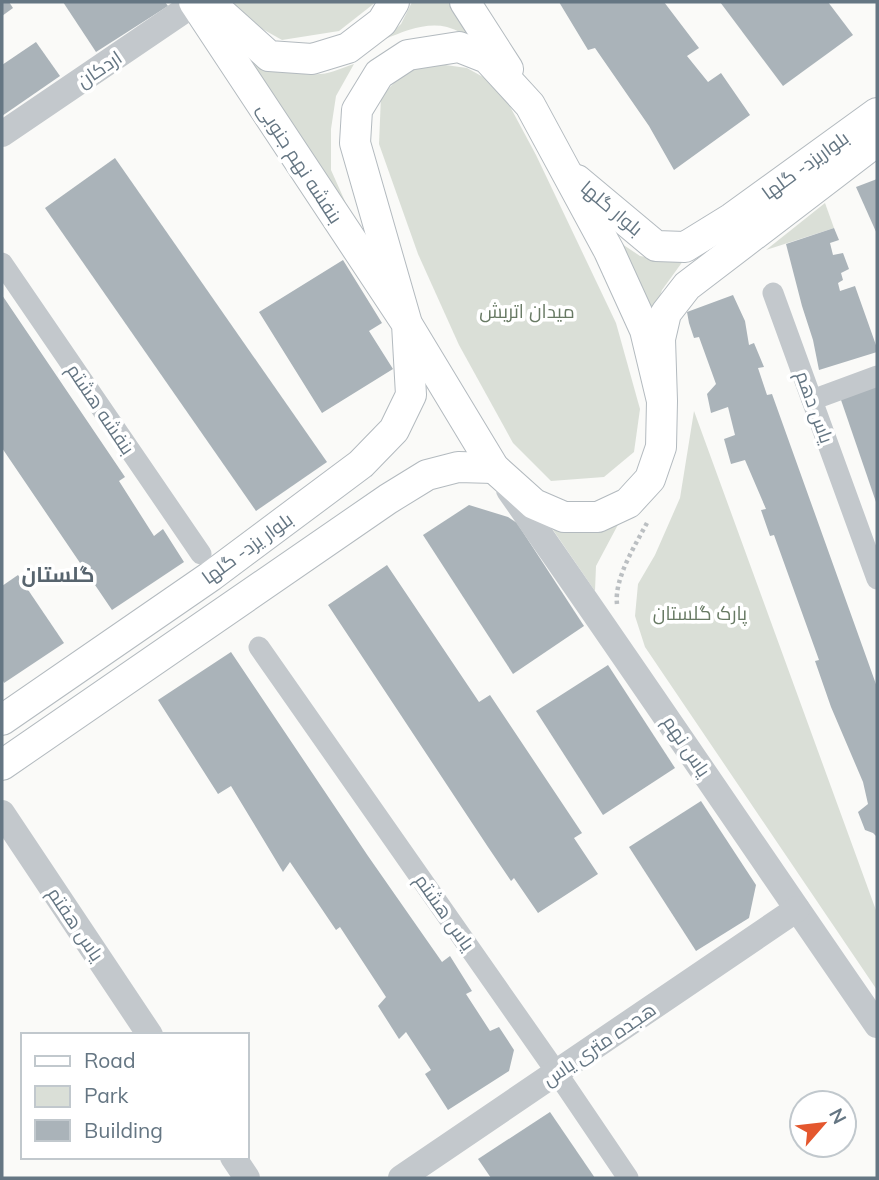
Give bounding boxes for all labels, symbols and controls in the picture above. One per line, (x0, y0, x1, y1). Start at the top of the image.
street label: اردکان (72, 45, 126, 93)
street label: بنفشه نهم جنوبی (250, 98, 348, 229)
street label: بلواریزد- گلها (757, 125, 853, 205)
street label: بلوار گلها (576, 175, 648, 241)
park label: میدان اتریش (479, 299, 575, 323)
street label: بنفشه هشتم (60, 359, 140, 460)
street label: یاس دهم (789, 367, 839, 447)
street label: بلوار یزد- گلها (197, 507, 297, 589)
district label: گلستان (21, 561, 95, 587)
park label: پارک گلستان (653, 601, 747, 626)
street label: یاس نهم (656, 711, 716, 782)
street label: یاس هشتم (408, 869, 480, 956)
street label: یاس هفتم (41, 882, 109, 967)
street label: هجده متری یاس (538, 997, 660, 1091)
legend (21, 1033, 248, 1159)
text: Road (84, 1047, 135, 1073)
text: Park (84, 1082, 128, 1108)
north arrow (788, 1089, 858, 1159)
text: N (824, 1104, 852, 1128)
text: Building (84, 1117, 163, 1143)

